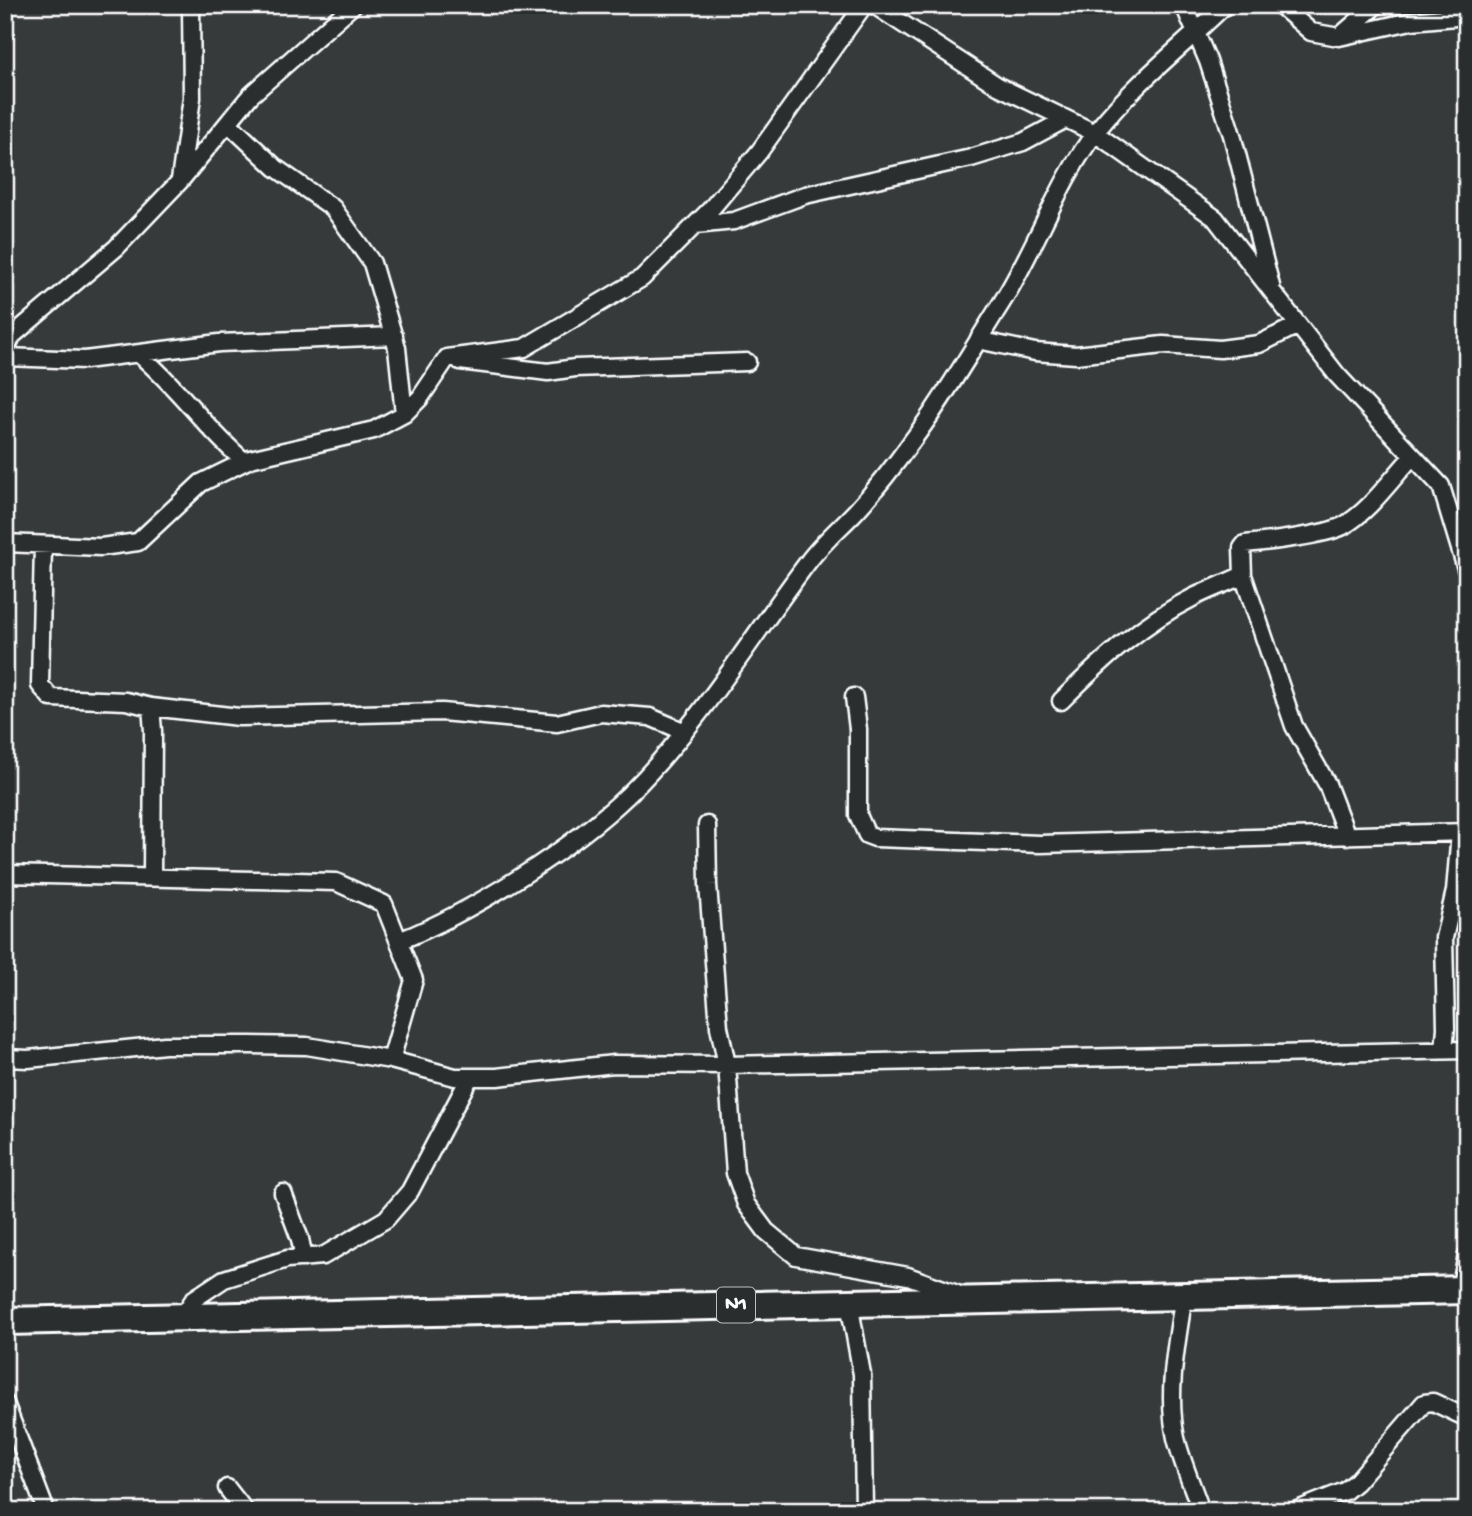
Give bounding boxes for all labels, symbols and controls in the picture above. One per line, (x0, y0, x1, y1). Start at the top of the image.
road number: N1 (717, 1288, 755, 1322)

